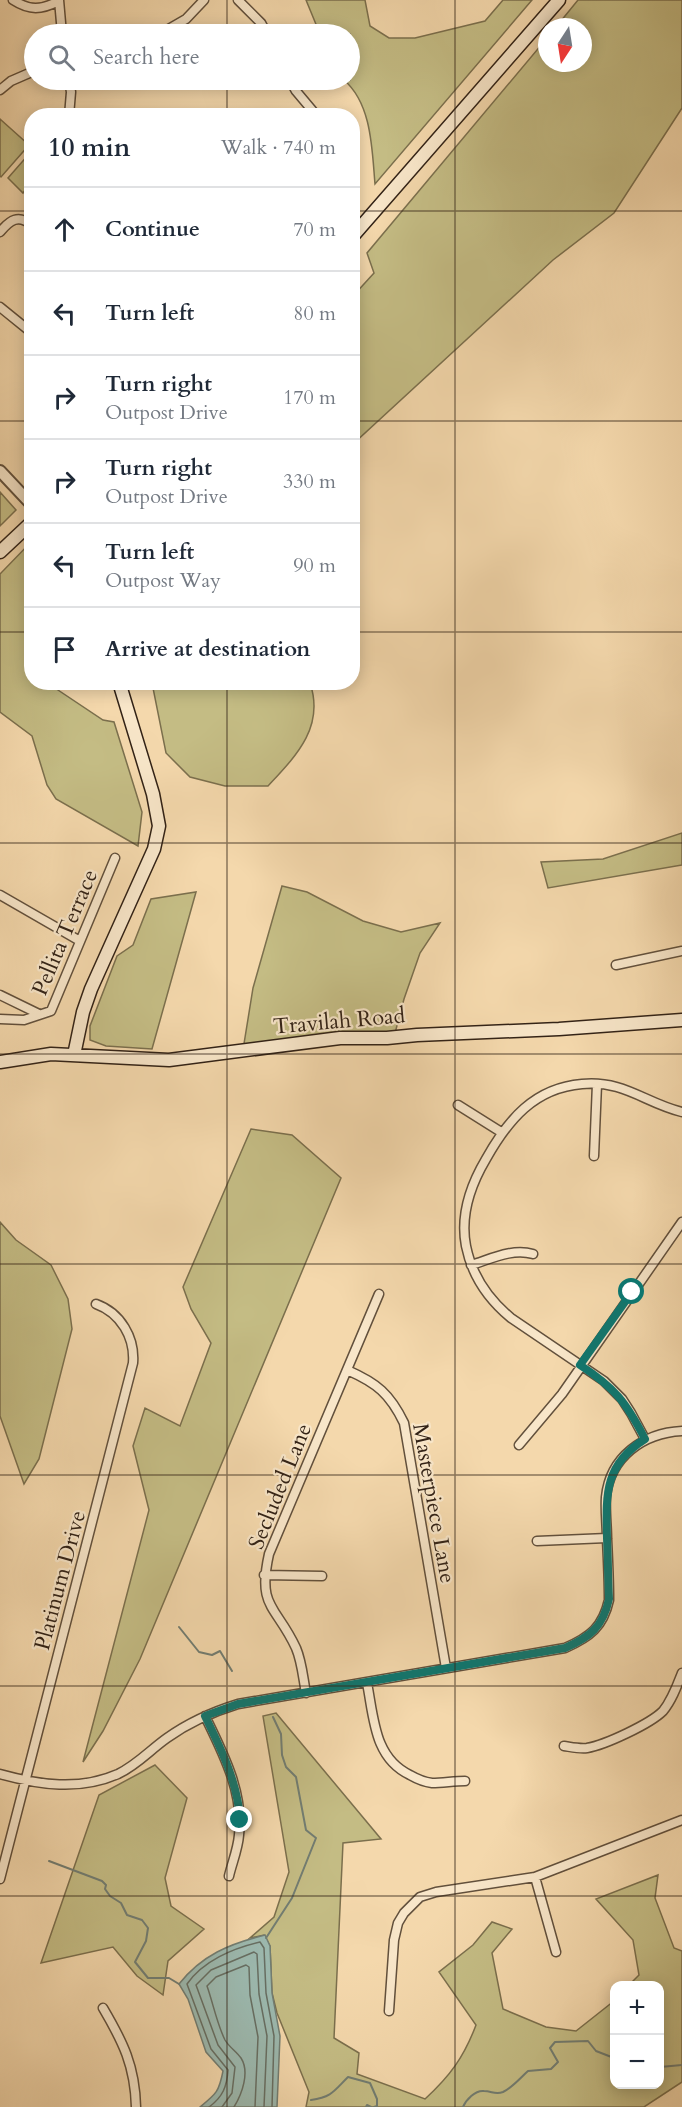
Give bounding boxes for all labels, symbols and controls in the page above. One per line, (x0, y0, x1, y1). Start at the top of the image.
north arrow (538, 18, 592, 72)
search box (24, 24, 360, 90)
icon: search (45, 41, 78, 74)
text: Search here (93, 42, 200, 72)
text: 10 min (48, 130, 131, 165)
text: Walk · 740 m (221, 134, 336, 161)
icon: ahead (48, 213, 81, 246)
text: Continue (105, 214, 200, 244)
text: 70 m (293, 216, 336, 243)
icon: left (48, 297, 81, 330)
text: Turn left (105, 298, 194, 328)
text: 80 m (293, 300, 336, 327)
text: Turn right (105, 369, 212, 399)
icon: right (48, 381, 81, 414)
text: 170 m (283, 384, 336, 411)
text: Outpost Drive (105, 399, 228, 426)
text: Turn right (105, 453, 212, 483)
icon: right (48, 465, 81, 498)
text: 330 m (283, 468, 336, 495)
text: Outpost Drive (105, 483, 228, 510)
text: Turn left (105, 537, 194, 567)
icon: left (48, 549, 81, 582)
text: 90 m (293, 552, 336, 579)
text: Outpost Way (105, 567, 221, 594)
icon: arrive (48, 633, 81, 666)
text: Arrive at destination (105, 634, 310, 664)
street label: Pellita Terrace (25, 865, 105, 1000)
street label: Travilah Road (272, 1000, 407, 1042)
route start (618, 1278, 644, 1304)
street label: Secluded Lane (241, 1419, 319, 1554)
street label: Masterpiece Lane (405, 1421, 463, 1585)
street label: Platinum Drive (27, 1507, 93, 1653)
route end (226, 1806, 252, 1832)
map controls (610, 1981, 664, 2089)
button: + (610, 1981, 664, 2035)
button: − (610, 2035, 664, 2089)

